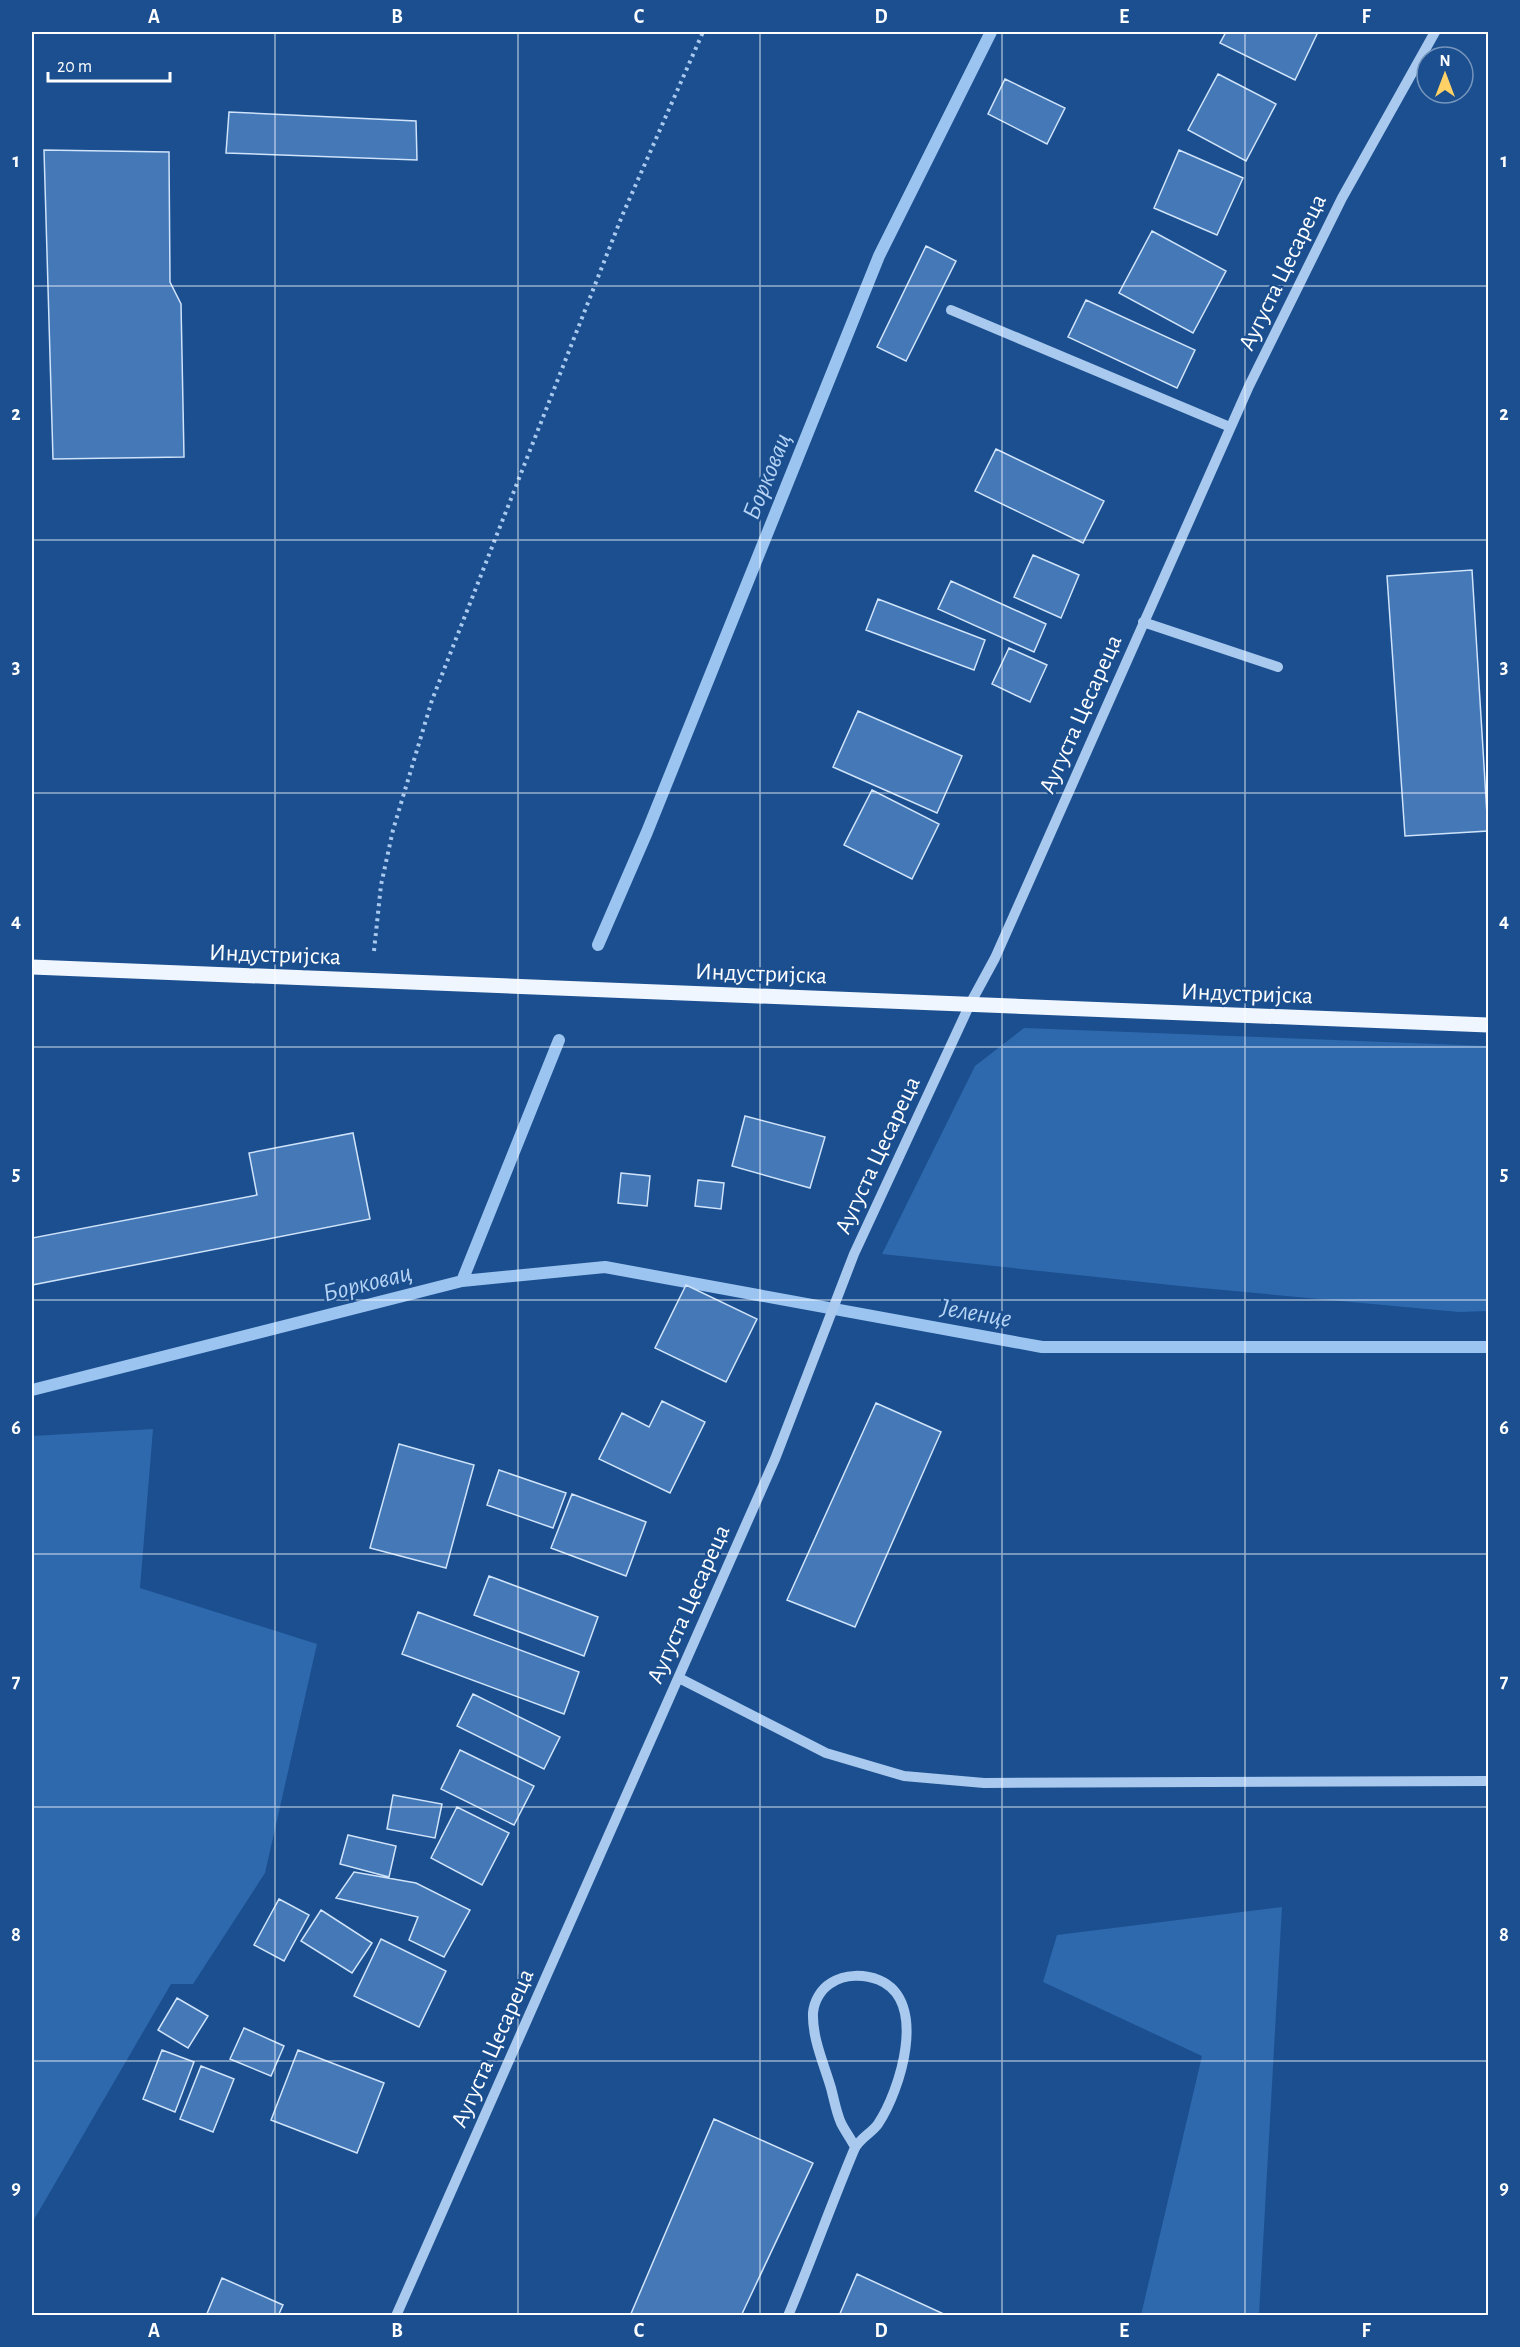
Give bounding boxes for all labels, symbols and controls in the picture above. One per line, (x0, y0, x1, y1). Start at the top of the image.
text: A (148, 7, 160, 27)
text: B (391, 7, 403, 27)
text: C (634, 7, 645, 27)
text: D (874, 7, 888, 27)
text: E (1119, 7, 1129, 27)
text: F (1361, 7, 1371, 27)
scale bar (48, 45, 170, 83)
north arrow (1415, 45, 1475, 105)
text: N (1439, 53, 1451, 69)
text: 20 m (57, 58, 92, 76)
text: 1 (12, 151, 20, 171)
text: 1 (1500, 151, 1508, 171)
street label: Аугуста Цесареца (1235, 190, 1331, 354)
text: 2 (11, 404, 21, 424)
text: 2 (1499, 404, 1509, 424)
water label: Борковац (738, 429, 796, 523)
street label: Аугуста Цесареца (1035, 632, 1127, 797)
text: 3 (12, 657, 20, 677)
text: 3 (1500, 657, 1508, 677)
text: 4 (11, 911, 21, 931)
text: 4 (1499, 911, 1509, 931)
street label: Индустријска (209, 941, 341, 969)
street label: Индустријска (695, 960, 827, 988)
street label: Индустријска (1181, 980, 1313, 1008)
street label: Аугуста Цесареца (831, 1073, 925, 1238)
text: 5 (12, 1164, 20, 1184)
text: 5 (1500, 1164, 1508, 1184)
water label: Борковац (320, 1259, 415, 1307)
water label: Јеленце (937, 1294, 1014, 1332)
text: 6 (11, 1418, 21, 1438)
text: 6 (1499, 1418, 1509, 1438)
street label: Аугуста Цесареца (643, 1522, 735, 1687)
text: 7 (12, 1671, 21, 1691)
text: 7 (1500, 1671, 1509, 1691)
text: 8 (11, 1925, 21, 1945)
text: 8 (1499, 1925, 1509, 1945)
street label: Аугуста Цесареца (447, 1966, 539, 2131)
text: 9 (11, 2178, 21, 2198)
text: 9 (1499, 2178, 1509, 2198)
text: A (148, 2321, 160, 2341)
text: B (391, 2321, 403, 2341)
text: C (634, 2321, 645, 2341)
text: D (874, 2321, 888, 2341)
text: E (1119, 2321, 1129, 2341)
text: F (1361, 2321, 1371, 2341)

